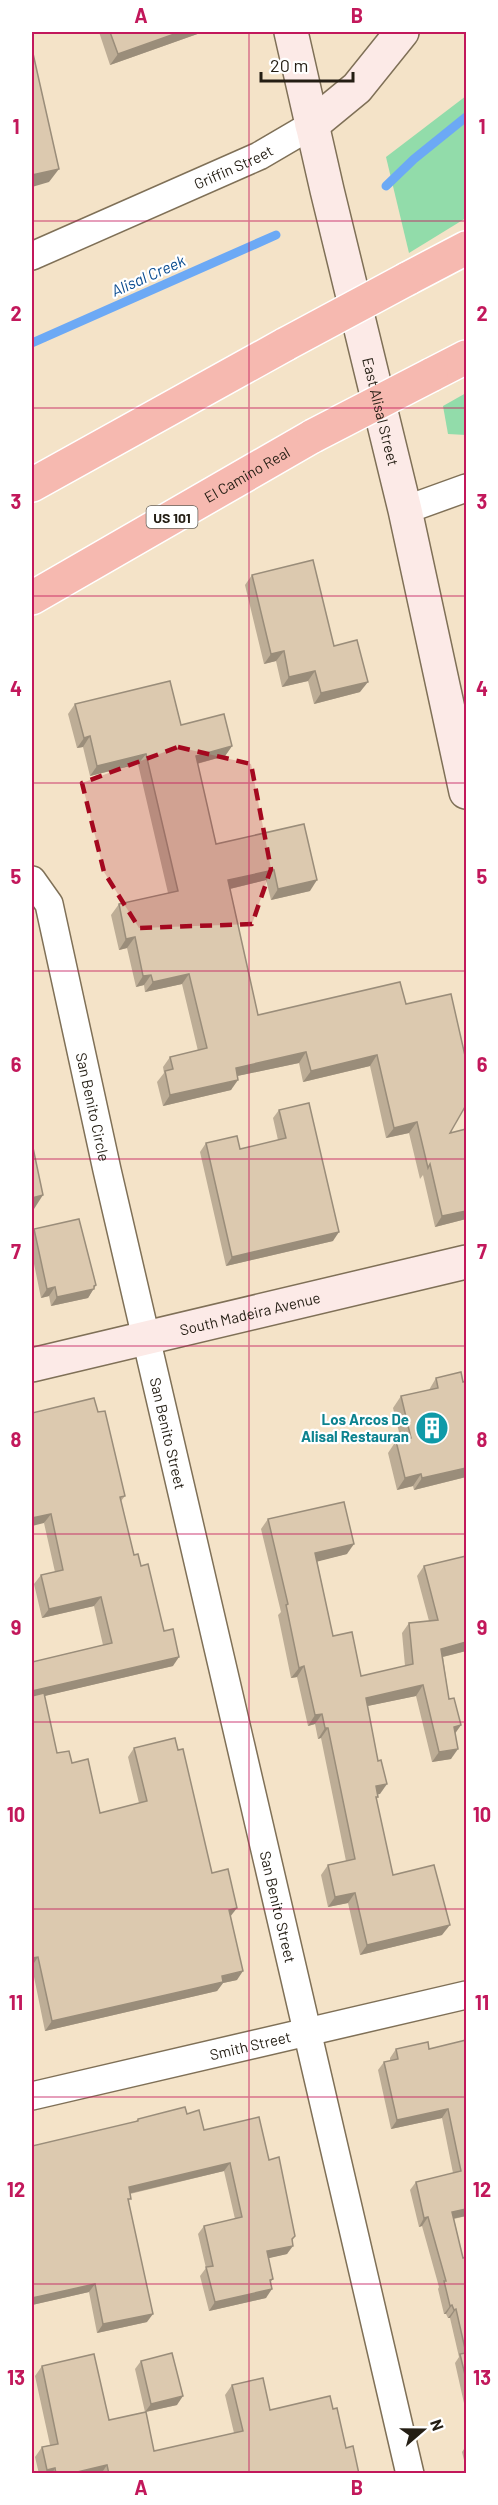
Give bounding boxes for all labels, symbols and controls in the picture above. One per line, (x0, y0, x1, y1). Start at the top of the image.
text: A (134, 3, 148, 27)
text: B (351, 3, 363, 27)
scale bar (261, 45, 352, 83)
text: 20 m (270, 54, 308, 76)
text: 1 (12, 114, 20, 138)
text: 1 (478, 114, 486, 138)
street label: Griffin Street (191, 141, 276, 193)
water label: Alisal Creek (108, 250, 188, 300)
text: 2 (10, 301, 22, 325)
text: 2 (476, 301, 488, 325)
street label: East Alisal Street (359, 355, 403, 468)
street label: El Camino Real (201, 442, 293, 506)
text: 3 (11, 489, 21, 513)
text: 3 (477, 489, 487, 513)
road number: US 101 (146, 506, 198, 528)
text: 4 (10, 676, 22, 700)
text: 4 (476, 676, 488, 700)
text: 5 (11, 864, 22, 888)
text: 5 (477, 864, 488, 888)
street label: San Benito Circle (73, 1051, 114, 1163)
text: 6 (11, 1052, 22, 1076)
text: 6 (477, 1052, 488, 1076)
text: 7 (11, 1239, 21, 1263)
text: 7 (477, 1239, 487, 1263)
street label: South Madeira Avenue (178, 1288, 322, 1339)
street label: San Benito Street (146, 1376, 190, 1491)
place label: Los Arcos De Alisal Restauran (301, 1410, 409, 1445)
building icon: Los Arcos De Alisal Restauran (414, 1410, 450, 1446)
text: 8 (11, 1427, 22, 1451)
text: 8 (477, 1427, 488, 1451)
text: 9 (11, 1615, 21, 1639)
text: 9 (477, 1615, 487, 1639)
text: 10 (7, 1802, 25, 1826)
text: 10 (473, 1802, 491, 1826)
street label: San Benito Street (256, 1849, 300, 1964)
text: 11 (9, 1990, 23, 2014)
text: 11 (475, 1990, 489, 2014)
street label: Smith Street (208, 2027, 292, 2063)
text: 12 (7, 2177, 25, 2201)
text: 12 (473, 2177, 491, 2201)
text: 13 (7, 2365, 25, 2389)
text: 13 (473, 2365, 491, 2389)
north arrow (393, 2400, 453, 2460)
text: N (427, 2416, 448, 2433)
text: A (134, 2475, 148, 2499)
text: B (351, 2475, 363, 2499)

